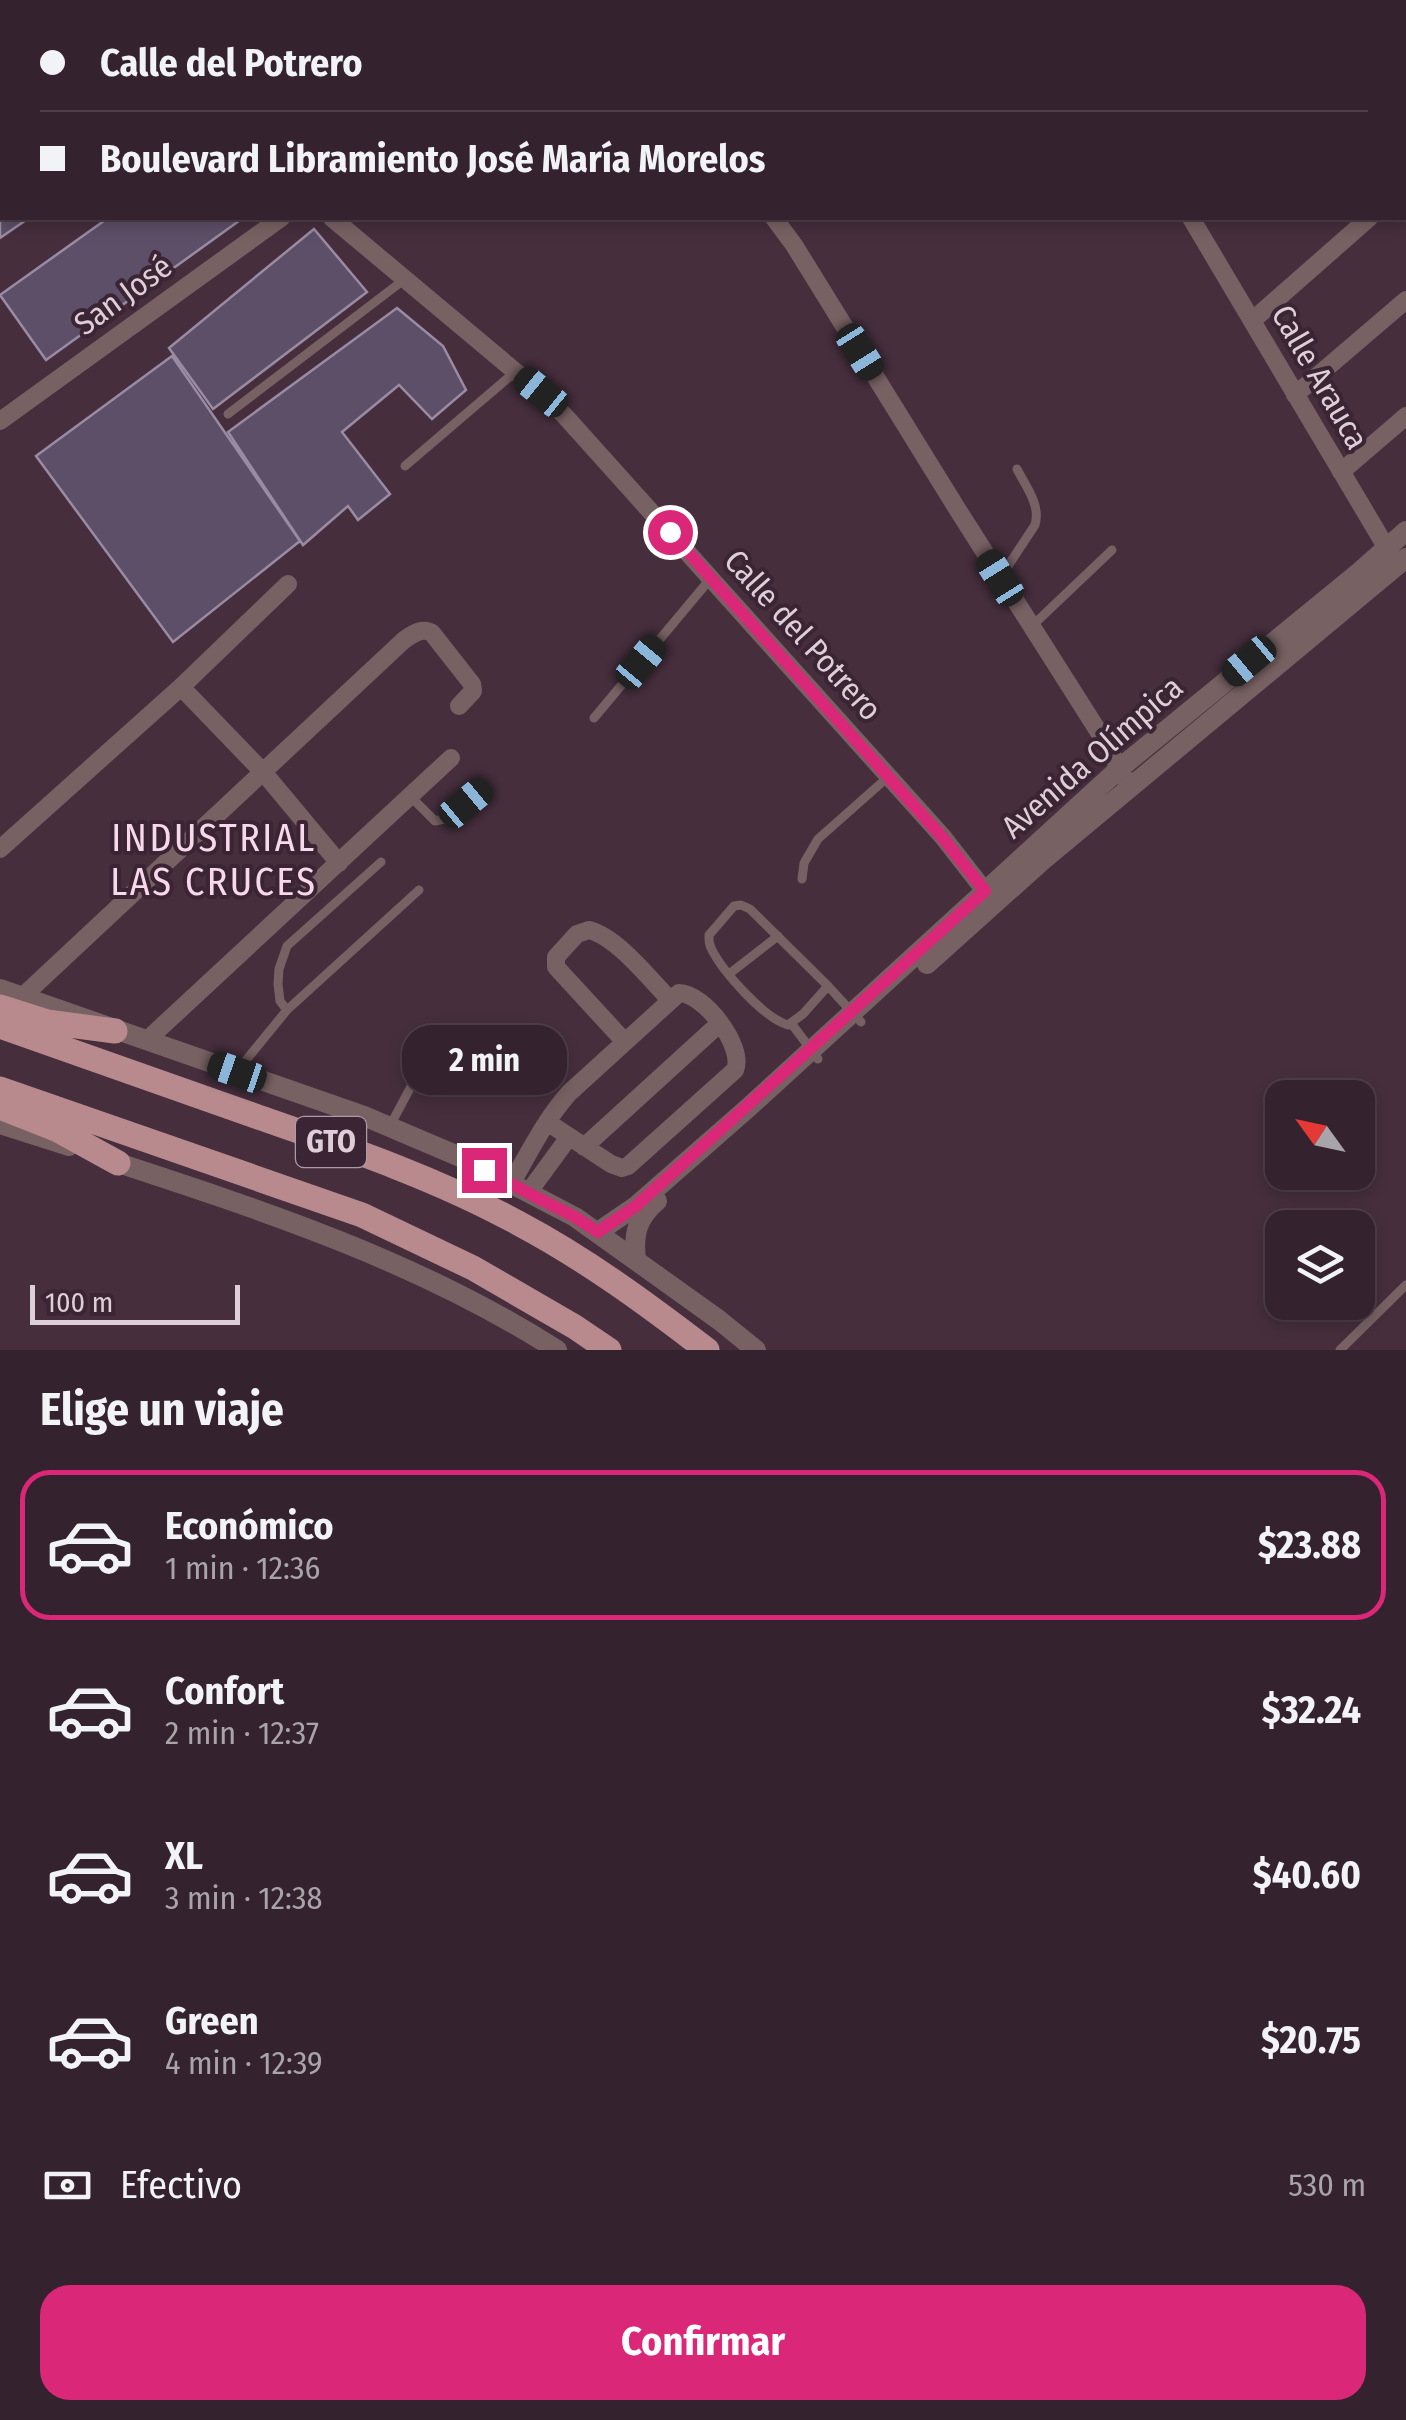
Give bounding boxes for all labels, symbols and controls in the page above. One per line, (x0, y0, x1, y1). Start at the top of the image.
text: Calle del Potrero (100, 40, 362, 86)
text: Boulevard Libramiento José María Morelos (100, 136, 765, 182)
street label: San José (67, 247, 179, 343)
street label: Calle Arauca (1264, 298, 1376, 456)
car (831, 319, 889, 385)
car (508, 361, 574, 423)
route start (648, 510, 693, 555)
street label: Calle del Potrero (716, 542, 890, 728)
car (971, 545, 1029, 611)
car (610, 629, 672, 695)
car (1216, 630, 1282, 692)
street label: Avenida Olímpica (994, 668, 1190, 846)
car (433, 772, 499, 834)
district label: INDUSTRIAL LAS CRUCES (110, 815, 318, 905)
callout: 2 min (402, 1025, 566, 1095)
text: 2 min (449, 1041, 520, 1079)
car (204, 1048, 270, 1096)
north arrow (1265, 1080, 1375, 1190)
map controls (1265, 1080, 1375, 1320)
road number: GTO (296, 1117, 366, 1167)
route end (462, 1148, 507, 1193)
button: layers (1265, 1210, 1375, 1320)
scale bar (30, 1280, 240, 1324)
text: 100 m (45, 1286, 113, 1319)
text: Elige un viaje (40, 1383, 284, 1437)
icon: car (45, 1500, 135, 1590)
text: Económico (165, 1503, 334, 1549)
text: $23.88 (1258, 1522, 1361, 1568)
text: 1 min · 12:36 (165, 1549, 320, 1587)
icon: car (45, 1665, 135, 1755)
text: Confort (165, 1668, 284, 1714)
text: $32.24 (1262, 1687, 1361, 1733)
text: 2 min · 12:37 (165, 1714, 319, 1752)
icon: car (45, 1830, 135, 1920)
text: XL (165, 1833, 203, 1879)
text: $40.60 (1253, 1852, 1361, 1898)
text: 3 min · 12:38 (165, 1879, 322, 1917)
icon: car (45, 1995, 135, 2085)
text: Green (165, 1998, 259, 2044)
text: $20.75 (1261, 2017, 1361, 2063)
text: 4 min · 12:39 (165, 2044, 323, 2082)
icon: cash (40, 2158, 95, 2213)
text: Efectivo (120, 2162, 242, 2208)
text: 530 m (1288, 2166, 1366, 2204)
button: Confirmar (40, 2285, 1366, 2400)

